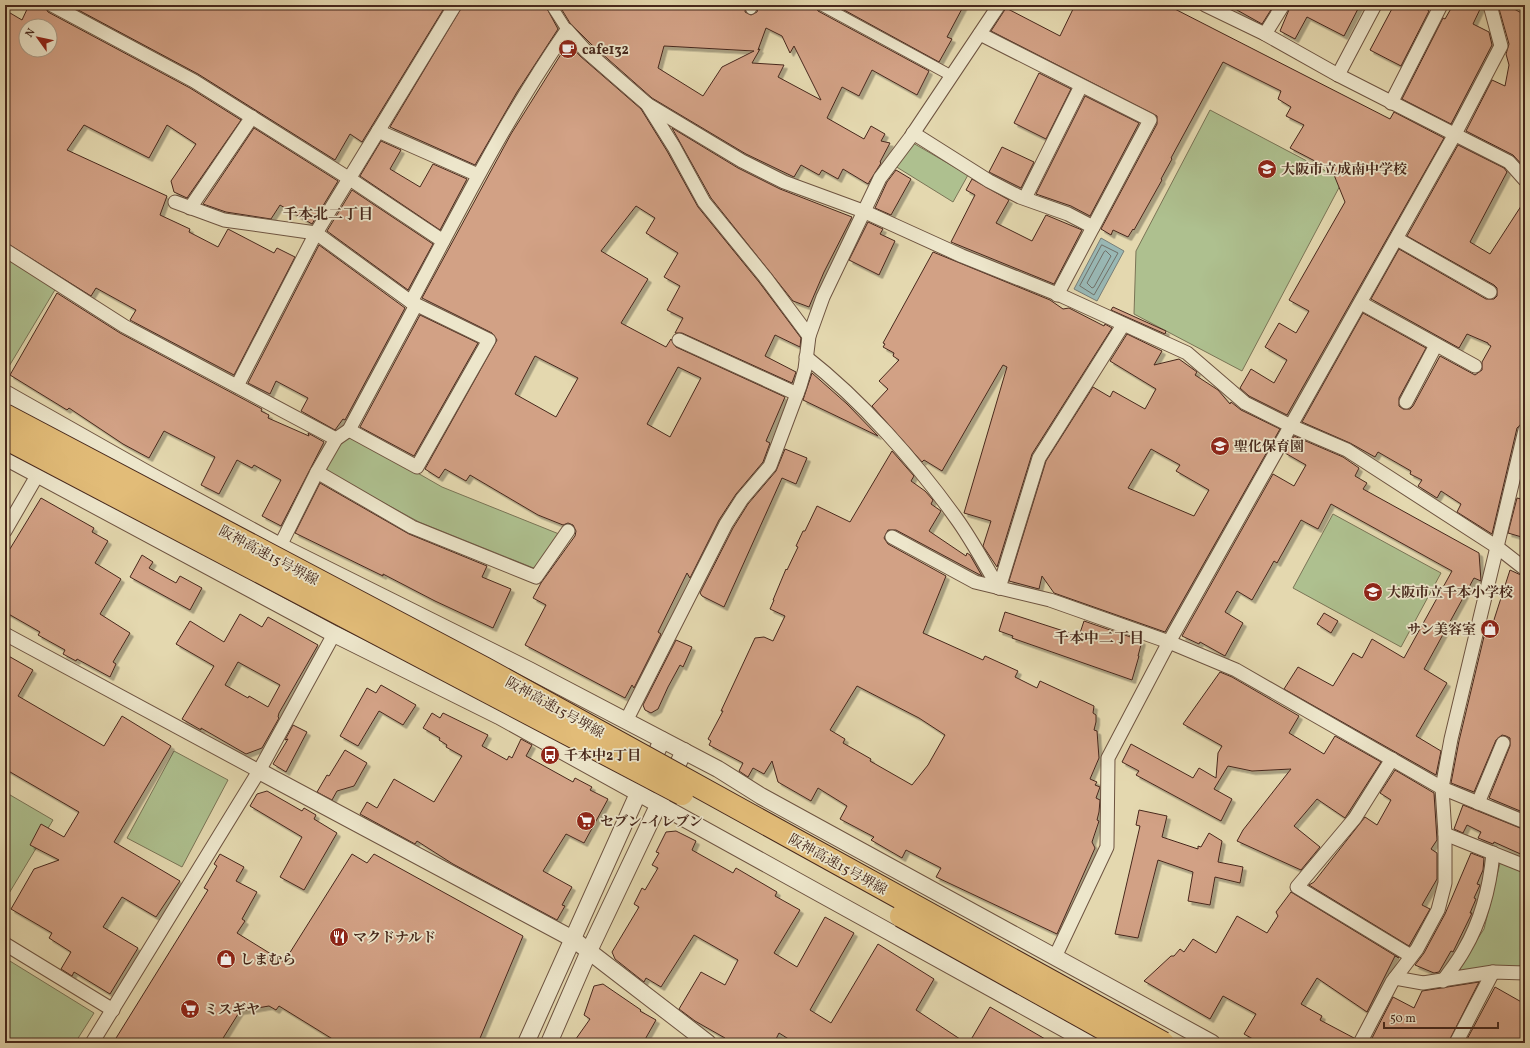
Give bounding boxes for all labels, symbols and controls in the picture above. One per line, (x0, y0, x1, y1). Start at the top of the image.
north arrow (18, 18, 58, 58)
text: N (22, 26, 39, 41)
cafe icon: cafe132 (557, 38, 579, 60)
place label: cafe132 (582, 41, 629, 60)
school or university icon: 大阪市立成南中学校 (1256, 158, 1278, 180)
place label: 大阪市立成南中学校 (1281, 161, 1407, 180)
district label: 千本北二丁目 (283, 205, 373, 226)
school or university icon: 聖化保育園 (1209, 435, 1231, 457)
place label: 聖化保育園 (1234, 438, 1304, 457)
street label: 阪神高速15号堺線 (215, 522, 321, 591)
school or university icon: 大阪市立千本小学校 (1362, 581, 1384, 603)
place label: 大阪市立千本小学校 (1387, 584, 1513, 603)
shop icon: サン美容室 (1479, 618, 1501, 640)
place label: サン美容室 (1407, 621, 1476, 640)
district label: 千本中二丁目 (1054, 629, 1144, 650)
street label: 阪神高速15号堺線 (501, 673, 607, 743)
bus stop icon: 千本中2丁目 (539, 744, 561, 766)
place label: 千本中2丁目 (564, 747, 641, 766)
supermarket icon: セブン-イレブン (575, 810, 597, 832)
place label: セブン-イレブン (600, 813, 703, 832)
street label: 阪神高速15号堺線 (784, 830, 890, 900)
restaurant icon: マクドナルド (328, 926, 350, 948)
place label: マクドナルド (353, 929, 436, 948)
shop icon: しまむら (215, 948, 237, 970)
place label: しまむら (240, 951, 296, 970)
supermarket icon: ミスギヤ (179, 998, 201, 1020)
place label: ミスギヤ (204, 1001, 260, 1020)
scale bar (1384, 1004, 1498, 1030)
text: 50 m (1390, 1011, 1416, 1027)

